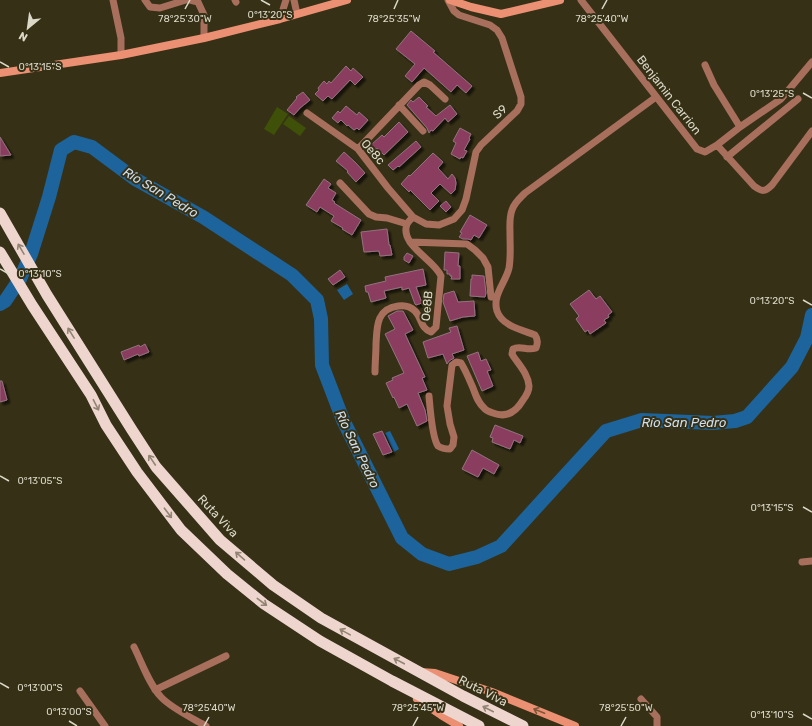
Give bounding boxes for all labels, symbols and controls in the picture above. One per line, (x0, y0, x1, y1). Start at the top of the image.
north arrow (8, 8, 48, 48)
text: 0°13'20"S (248, 9, 292, 21)
text: 78°25'30"W (158, 13, 212, 25)
text: 78°25'35"W (367, 13, 421, 25)
text: 78°25'40"W (575, 13, 629, 25)
text: N (17, 29, 30, 44)
street label: Benjamin Carrion (634, 53, 704, 137)
text: 0°13'15"S (19, 61, 61, 73)
text: 0°13'25"S (750, 88, 794, 100)
street label: S9 (490, 102, 510, 122)
street label: Oe8c (358, 136, 388, 168)
water label: Río San Pedro (121, 164, 201, 221)
one-way arrow (16, 243, 24, 255)
text: 0°13'10"S (18, 268, 62, 280)
street label: Oe8B (418, 290, 436, 322)
text: 0°13'20"S (750, 295, 794, 307)
one-way arrow (66, 327, 75, 338)
one-way arrow (93, 398, 100, 410)
water label: Río San Pedro (332, 408, 383, 491)
water label: Río San Pedro (642, 415, 726, 430)
one-way arrow (148, 455, 156, 466)
text: 0°13'05"S (18, 475, 62, 487)
street label: Ruta Viva (195, 492, 241, 540)
text: 0°13'15"S (751, 502, 793, 514)
one-way arrow (164, 507, 172, 518)
one-way arrow (234, 552, 245, 561)
one-way arrow (256, 598, 267, 606)
one-way arrow (339, 627, 351, 635)
one-way arrow (393, 657, 405, 664)
street label: Ruta Viva (456, 673, 510, 709)
text: 0°13'00"S (17, 682, 63, 694)
text: 78°25'40"W (182, 702, 236, 714)
text: 78°25'45"W (392, 702, 444, 714)
text: 78°25'50"W (599, 702, 653, 714)
one-way arrow (482, 704, 494, 712)
text: 0°13'00"S (46, 706, 92, 718)
one-way arrow (533, 707, 545, 714)
text: 0°13'10"S (750, 709, 794, 721)

